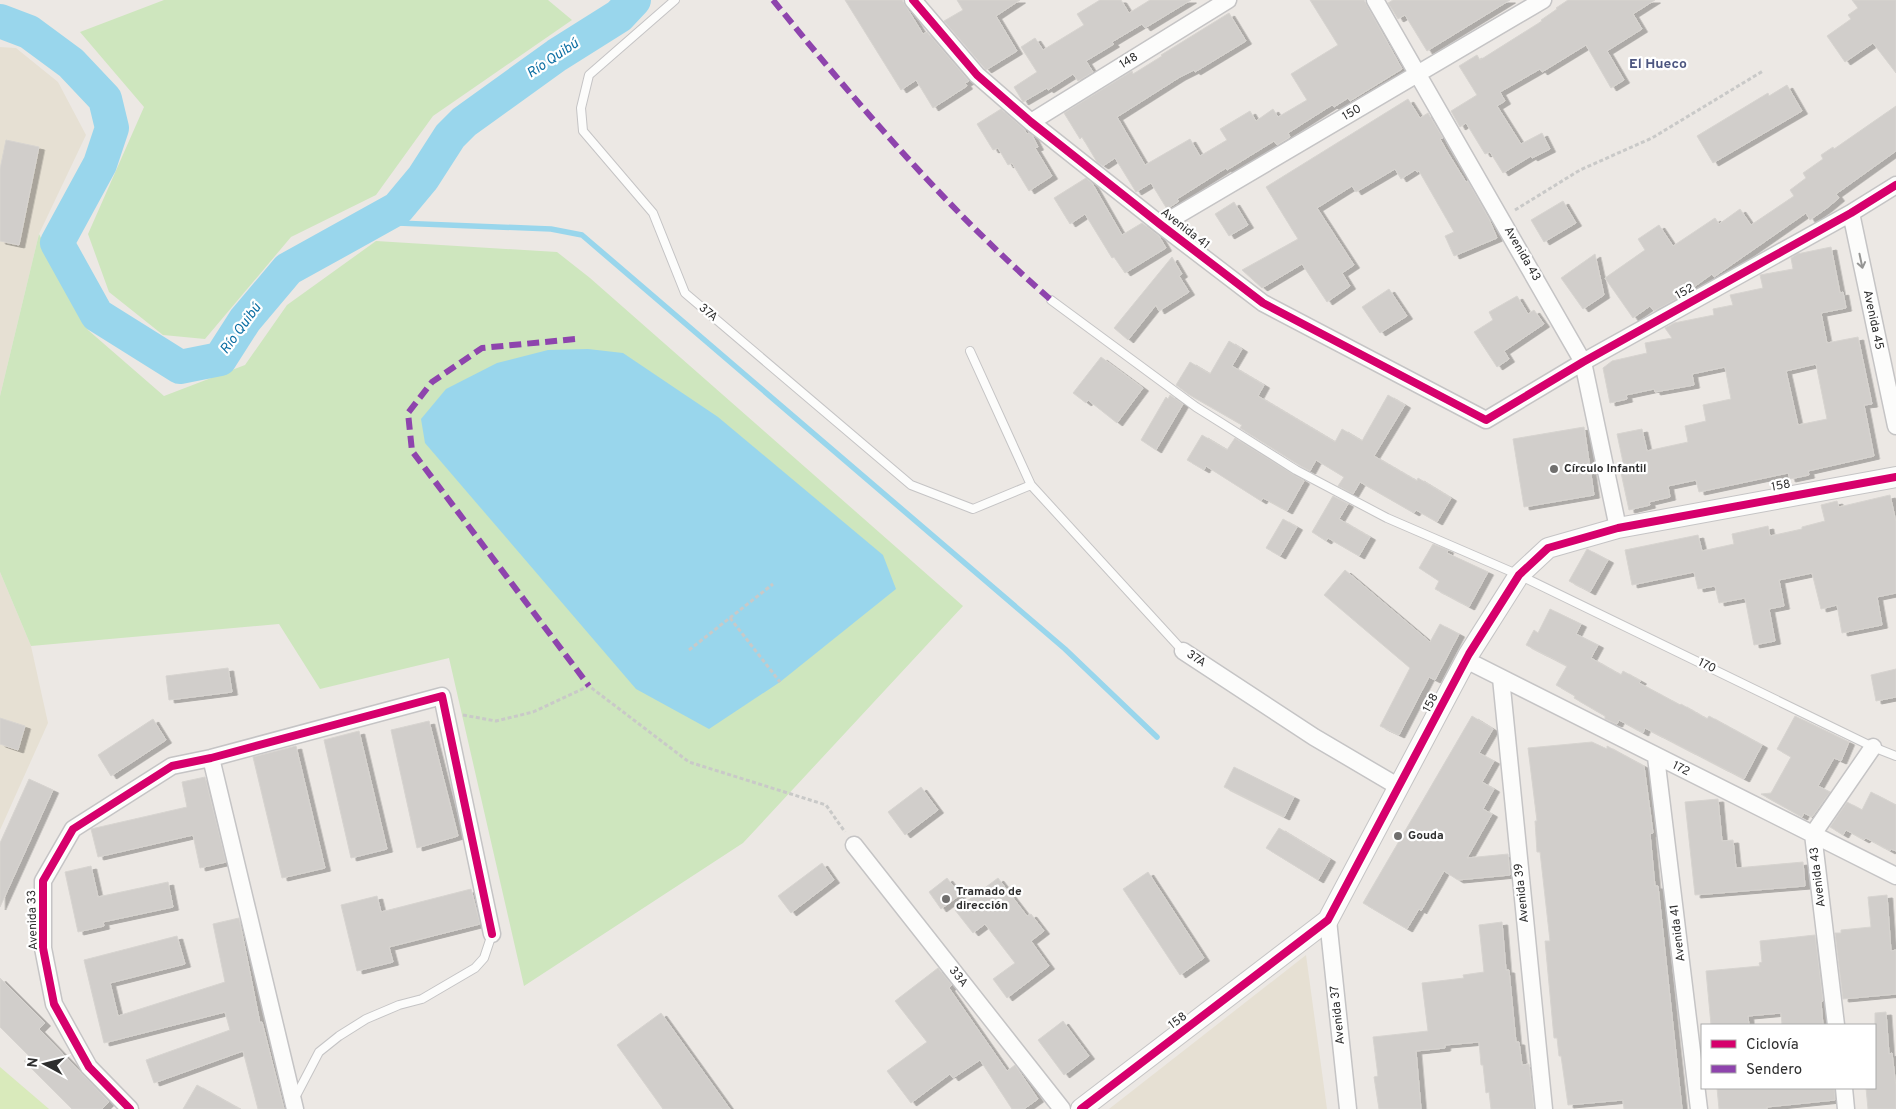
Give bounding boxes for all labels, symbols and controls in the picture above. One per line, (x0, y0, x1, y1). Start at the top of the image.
water label: Río Quibú (524, 35, 583, 83)
street label: 148 (1117, 49, 1141, 73)
district label: El Hueco (1629, 56, 1687, 73)
street label: 150 (1340, 101, 1364, 125)
street label: Avenida 41 (1157, 205, 1213, 253)
street label: Avenida 43 (1500, 224, 1544, 284)
one-way arrow (1857, 252, 1866, 268)
street label: 152 (1673, 280, 1697, 304)
street label: Avenida 45 (1859, 289, 1887, 351)
water label: Río Quibú (217, 299, 266, 358)
street label: 37A (695, 300, 721, 326)
place label: Círculo Infantil (1564, 461, 1647, 477)
marker: Círculo Infantil (1548, 463, 1560, 475)
street label: 158 (1770, 476, 1792, 496)
street label: 37A (1183, 647, 1209, 671)
street label: 170 (1695, 655, 1719, 677)
street label: 158 (1419, 691, 1443, 715)
street label: 172 (1669, 758, 1693, 780)
place label: Gouda (1408, 828, 1444, 844)
marker: Gouda (1392, 830, 1404, 842)
street label: Avenida 43 (1806, 846, 1830, 908)
street label: Avenida 39 (1511, 862, 1533, 924)
place label: Tramado de dirección (956, 884, 1022, 914)
street label: Avenida 33 (24, 890, 42, 950)
marker: Tramado de dirección (940, 893, 952, 905)
street label: Avenida 41 (1667, 903, 1689, 963)
street label: 33A (945, 963, 971, 991)
street label: Avenida 37 (1327, 985, 1349, 1045)
street label: 158 (1165, 1009, 1191, 1033)
legend (1701, 1024, 1876, 1089)
text: Ciclovía (1746, 1036, 1799, 1055)
north arrow (20, 1039, 70, 1089)
text: N (25, 1057, 43, 1069)
text: Sendero (1746, 1061, 1802, 1080)

